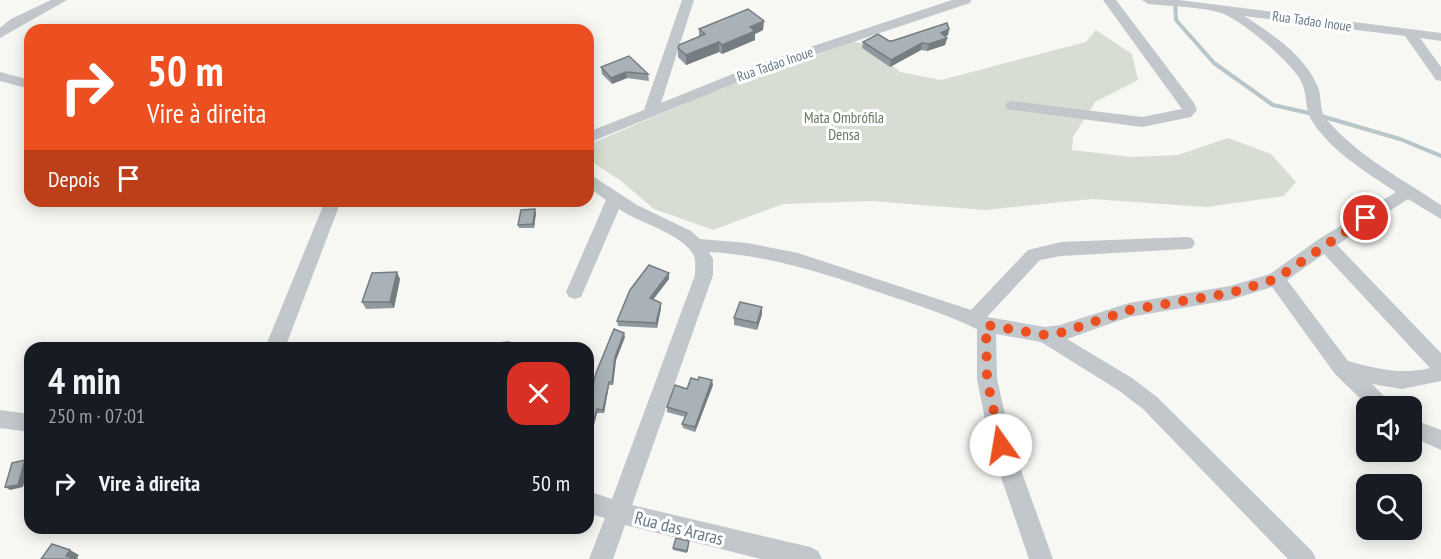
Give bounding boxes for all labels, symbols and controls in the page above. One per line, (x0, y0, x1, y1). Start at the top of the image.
street label: Rua Tadao Inoue (1271, 7, 1353, 35)
street label: Rua Tadao Inoue (734, 42, 816, 85)
text: 50 m (147, 43, 224, 98)
icon: right (48, 48, 126, 126)
text: Vire à direita (147, 96, 266, 130)
park label: Mata Ombrófila Densa (804, 108, 884, 144)
icon: arrive (112, 162, 145, 195)
text: Depois (48, 165, 100, 193)
pin (1340, 192, 1391, 243)
icon: arrive (1349, 201, 1382, 234)
text: 4 min (48, 357, 121, 404)
button: close (507, 362, 570, 425)
map controls (1356, 396, 1422, 540)
button: sound (1356, 396, 1422, 462)
text: 250 m · 07:01 (48, 403, 145, 429)
position arrow (969, 413, 1033, 477)
icon: right (48, 467, 81, 500)
text: Vire à direita (99, 469, 200, 497)
text: 50 m (531, 469, 570, 497)
button: search (1356, 474, 1422, 540)
street label: Rua das Araras (632, 506, 726, 550)

